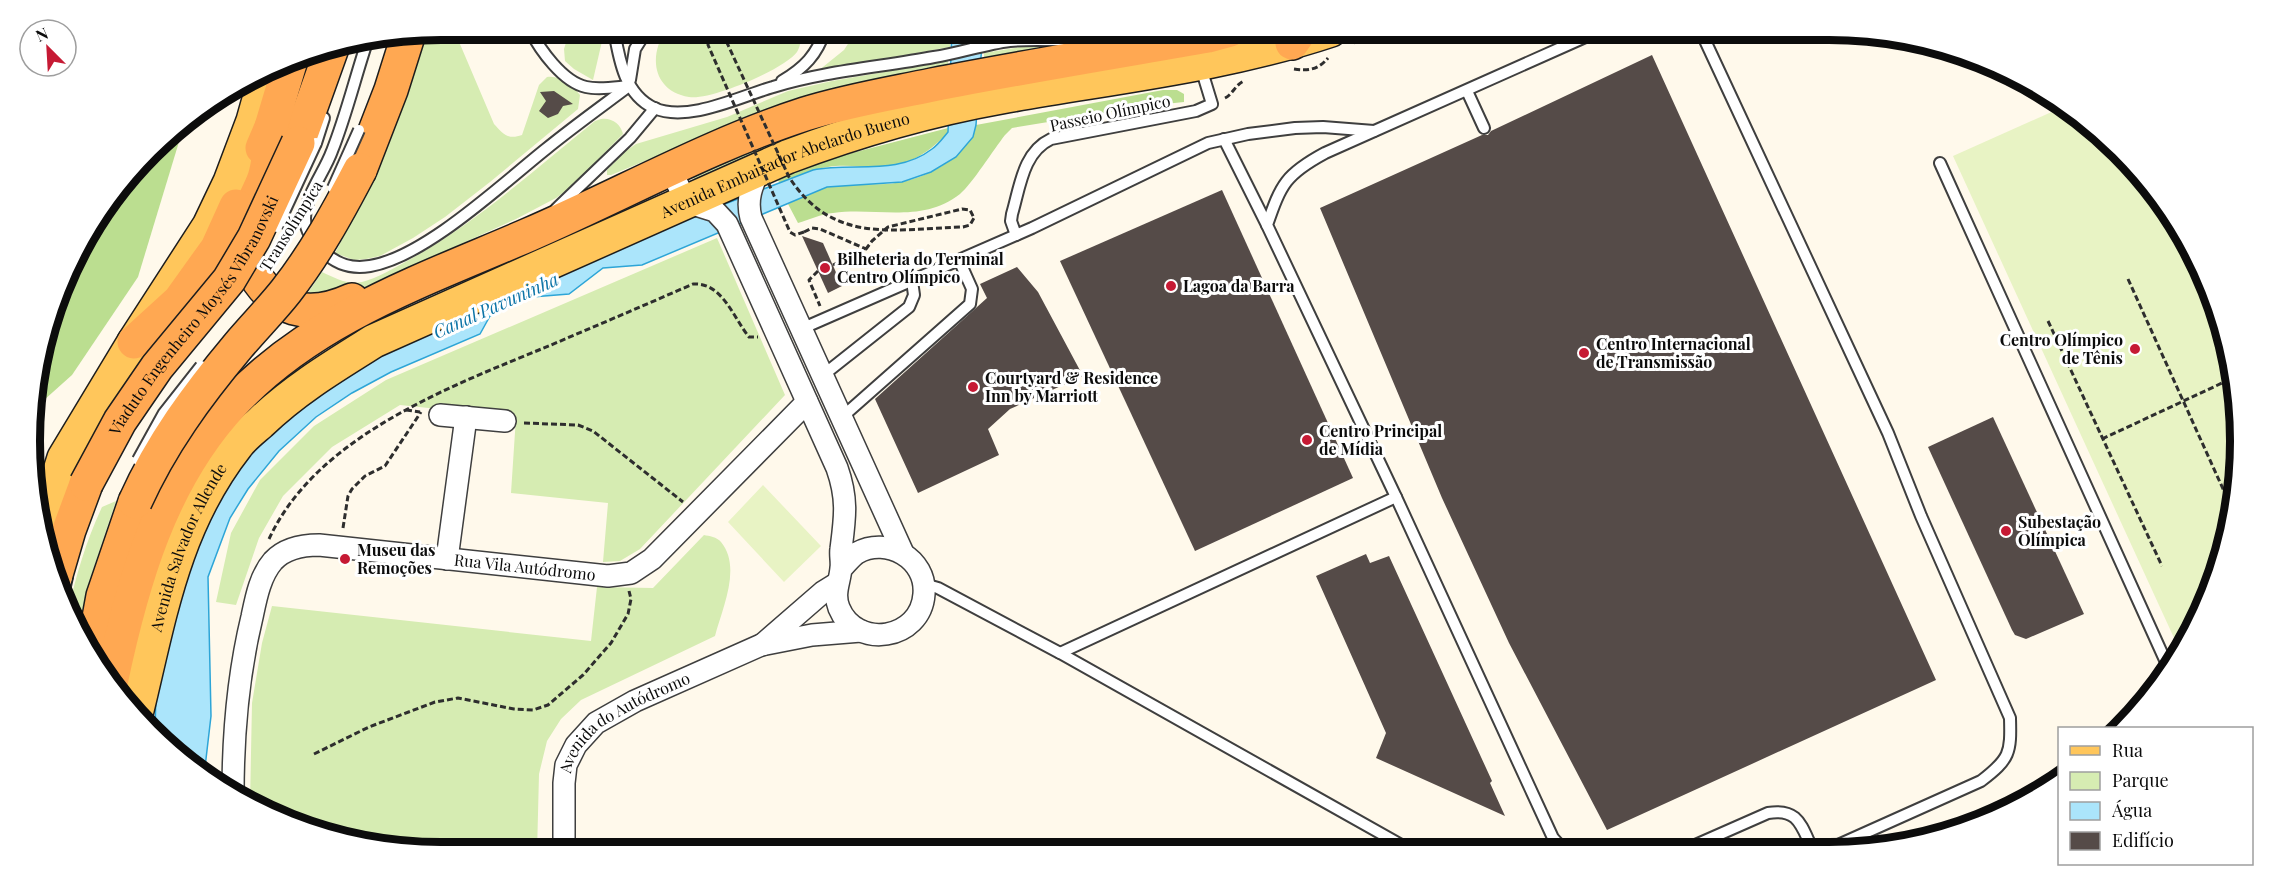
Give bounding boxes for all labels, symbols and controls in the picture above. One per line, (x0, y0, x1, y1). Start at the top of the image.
north arrow (18, 18, 78, 78)
text: N (32, 22, 52, 46)
street label: Passeio Olímpico (1048, 89, 1172, 136)
street label: Avenida Embaixador Abelardo Bueno (656, 107, 912, 222)
street label: Transolímpica (254, 176, 327, 275)
street label: Viaduto Engenheiro Moysés Vibranovski (103, 191, 282, 439)
place label: Bilheteria do Terminal Centro Olímpico (837, 248, 1004, 287)
marker: Bilheteria do Terminal Centro Olímpico (818, 261, 832, 275)
water label: Canal Pavuninha (429, 267, 562, 344)
place label: Lagoa da Barra (1183, 275, 1295, 296)
marker: Lagoa da Barra (1164, 279, 1178, 293)
place label: Centro Olímpico de Tênis (2000, 329, 2123, 368)
place label: Centro Internacional de Transmissão (1596, 333, 1751, 372)
marker: Centro Olímpico de Tênis (2128, 342, 2142, 356)
marker: Centro Internacional de Transmissão (1577, 346, 1591, 360)
place label: Courtyard & Residence Inn by Marriott (985, 367, 1158, 406)
marker: Courtyard & Residence Inn by Marriott (966, 380, 980, 394)
place label: Centro Principal de Mídia (1319, 420, 1442, 459)
marker: Centro Principal de Mídia (1300, 433, 1314, 447)
street label: Avenida Salvador Allende (145, 459, 231, 635)
place label: Subestação Olímpica (2018, 511, 2101, 550)
marker: Subestação Olímpica (1999, 524, 2013, 538)
place label: Museu das Remoções (357, 539, 435, 578)
street label: Rua Vila Autódromo (453, 549, 597, 585)
marker: Museu das Remoções (338, 552, 352, 566)
street label: Avenida do Autódromo (554, 667, 693, 775)
legend (2058, 727, 2253, 865)
text: Rua (2112, 738, 2143, 762)
text: Parque (2112, 768, 2169, 792)
text: Água (2111, 798, 2152, 822)
text: Edifício (2112, 828, 2174, 852)

